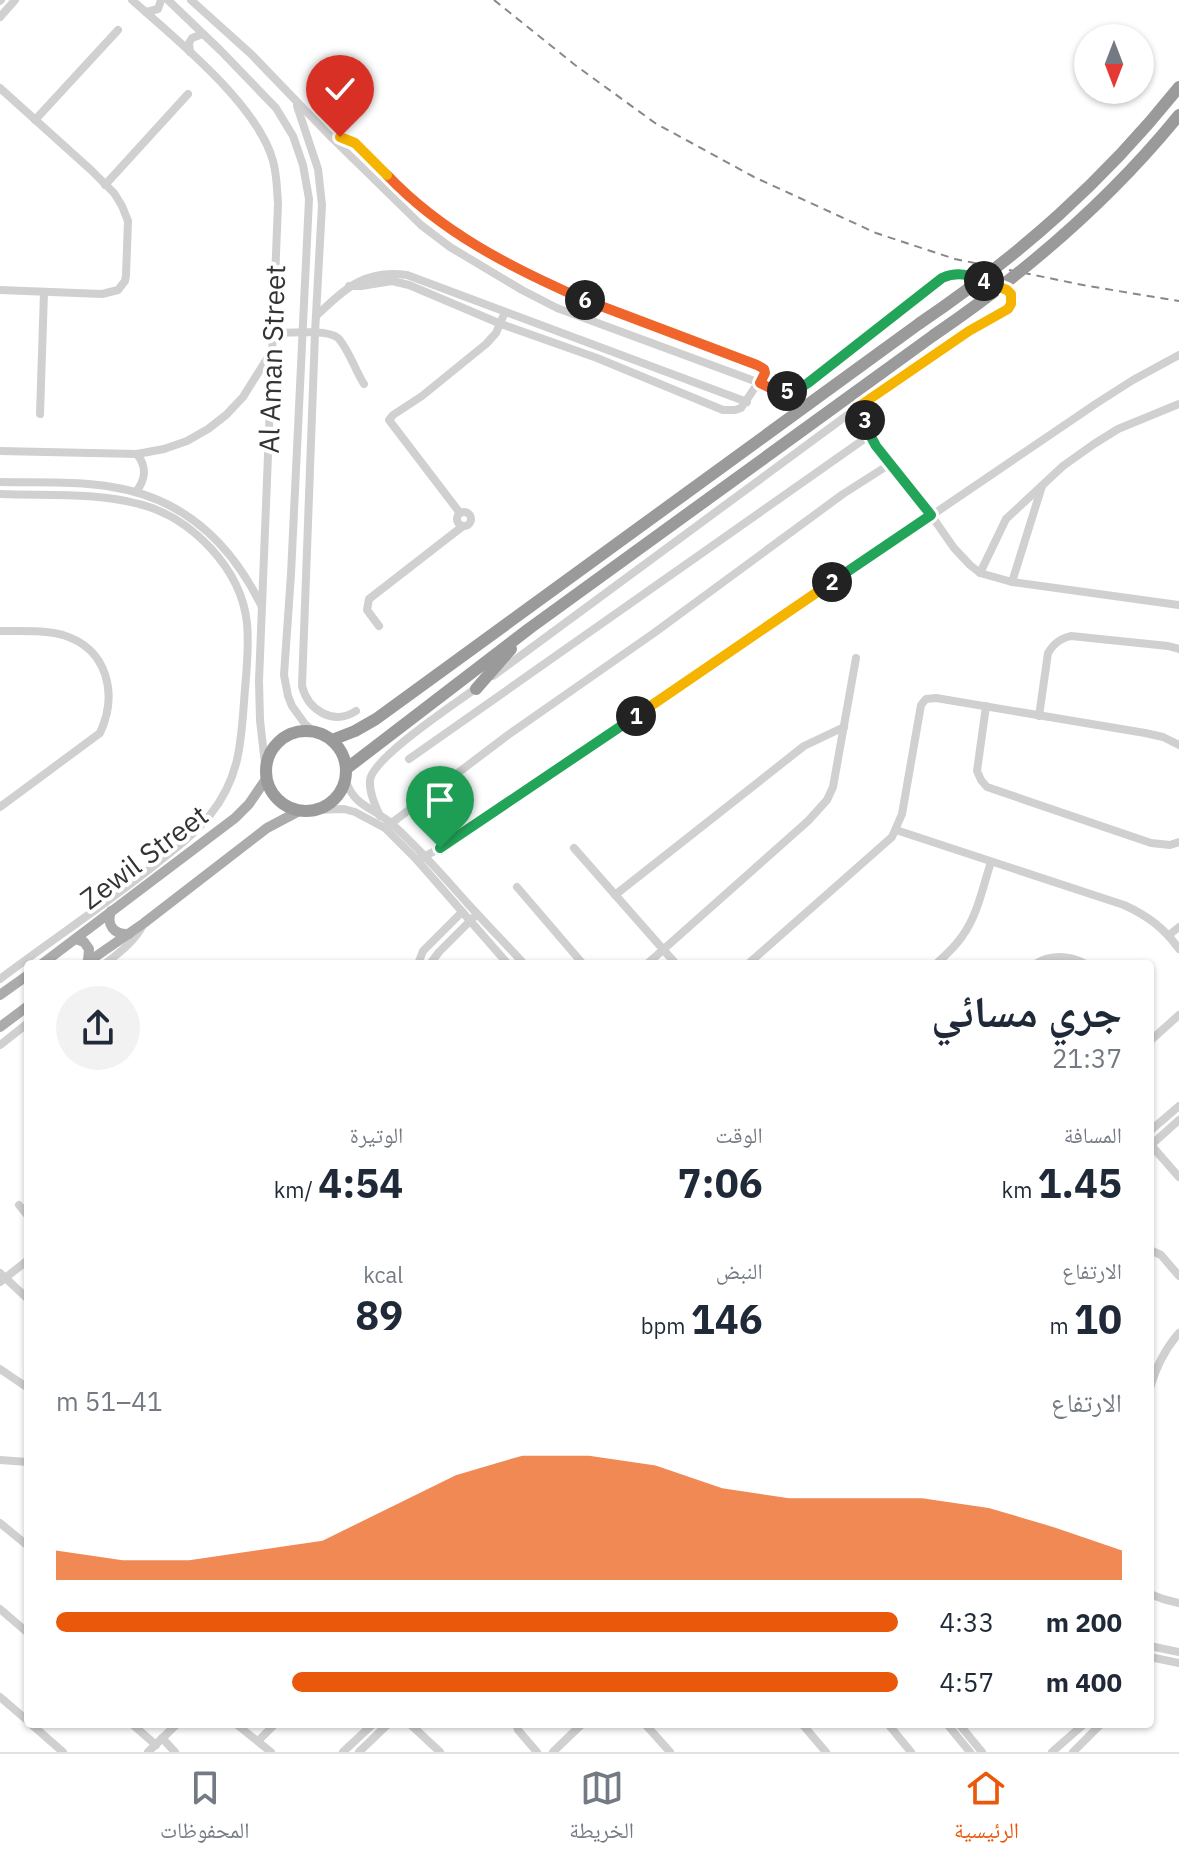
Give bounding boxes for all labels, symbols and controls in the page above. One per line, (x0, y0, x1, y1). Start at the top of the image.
north arrow (1074, 24, 1154, 104)
map controls (1074, 24, 1154, 104)
pin (306, 55, 374, 137)
icon: check (318, 67, 362, 111)
pin: 4 (964, 261, 1004, 301)
street label: Al Aman Street (250, 264, 293, 454)
text: 4 (977, 266, 991, 295)
pin: 6 (565, 280, 605, 320)
text: 6 (578, 285, 592, 314)
pin: 5 (767, 371, 807, 411)
text: 5 (780, 376, 794, 405)
pin: 3 (845, 400, 885, 440)
text: 3 (858, 405, 872, 434)
pin: 2 (812, 562, 852, 602)
text: 2 (825, 567, 839, 596)
pin: 1 (616, 696, 656, 736)
text: 1 (629, 701, 643, 730)
pin (406, 766, 474, 848)
icon: arrive (418, 778, 462, 822)
street label: Zewil Street (72, 796, 215, 917)
text: جري مسائي (931, 982, 1122, 1039)
button: share (56, 986, 140, 1070)
text: 21:37 (1052, 1041, 1122, 1075)
text: الوتيرة (350, 1120, 403, 1149)
text: الوقت (715, 1120, 763, 1149)
text: المسافة (1064, 1120, 1122, 1149)
text: 4:54 (318, 1157, 403, 1209)
text: 7:06 (677, 1157, 763, 1209)
text: 1.45 (1038, 1157, 1122, 1209)
text: /km (274, 1175, 318, 1204)
text: km (1002, 1175, 1038, 1204)
text: النبض (716, 1256, 763, 1285)
text: الارتفاع (1062, 1256, 1122, 1285)
text: kcal (363, 1260, 403, 1289)
text: 89 (355, 1289, 403, 1341)
text: 146 (691, 1293, 763, 1345)
text: 10 (1074, 1293, 1122, 1345)
text: bpm (641, 1311, 691, 1340)
text: m (1050, 1311, 1074, 1340)
text: 41–51 m (56, 1384, 163, 1418)
text: الارتفاع (1051, 1385, 1122, 1419)
text: 4:33 (940, 1605, 994, 1639)
text: 200 m (1046, 1605, 1122, 1639)
text: 4:57 (940, 1665, 994, 1699)
text: 400 m (1046, 1665, 1122, 1699)
tab: المحفوظات (160, 1766, 249, 1852)
tab: الخريطة (569, 1766, 634, 1852)
tab: الرئيسية (954, 1766, 1019, 1852)

